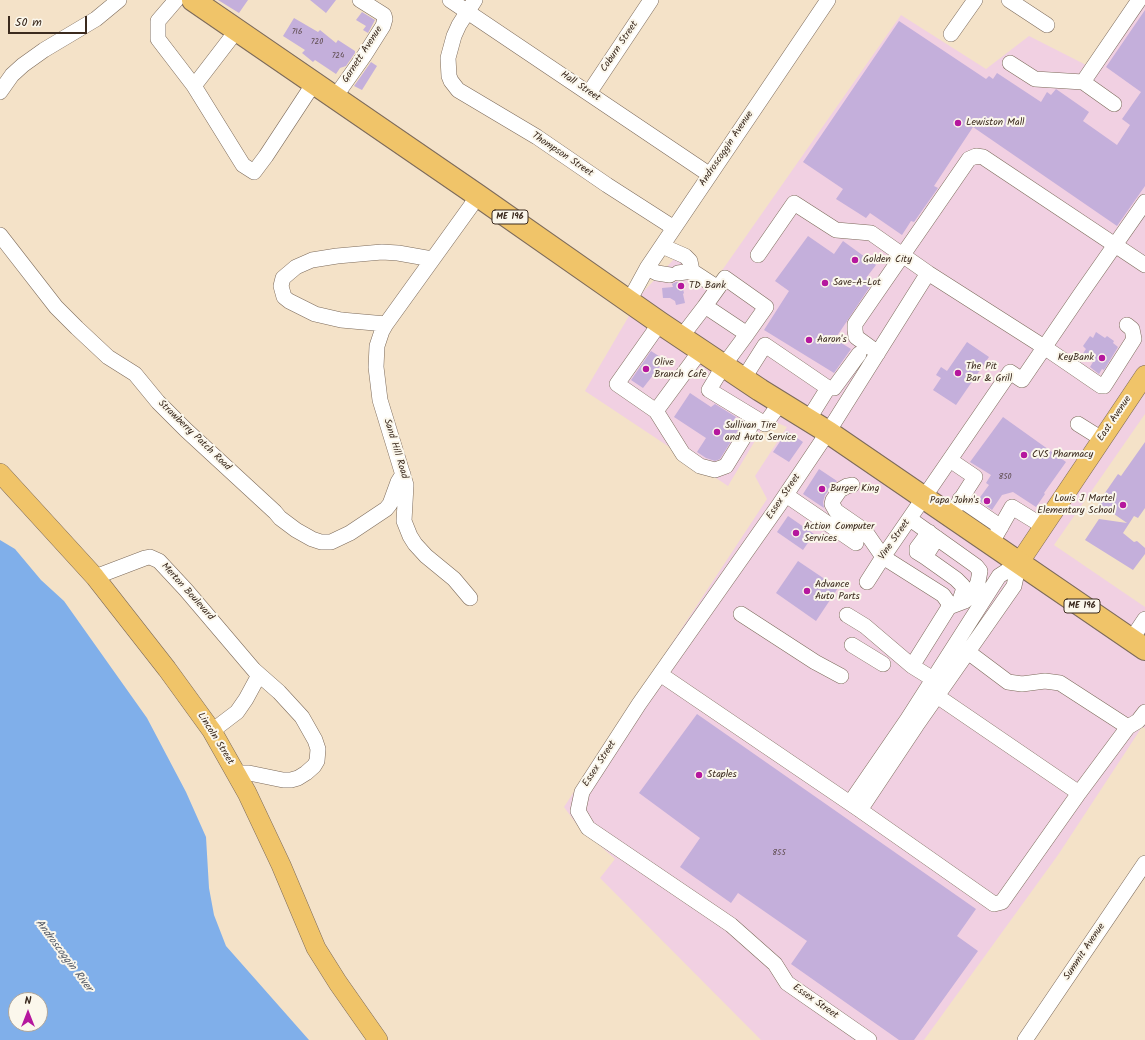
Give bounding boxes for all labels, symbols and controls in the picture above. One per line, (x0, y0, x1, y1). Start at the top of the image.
scale bar (10, 8, 89, 34)
text: 50 m (15, 13, 42, 32)
street label: Coburn Street (599, 19, 641, 75)
street label: Garnett Avenue (340, 24, 386, 86)
house number: 716 (292, 28, 302, 38)
house number: 720 (311, 38, 323, 48)
house number: 724 (332, 52, 344, 62)
street label: Hall Street (558, 69, 602, 105)
street label: Androscoggin Avenue (697, 109, 757, 189)
place label: Lewiston Mall (966, 117, 1025, 129)
marker: Lewiston Mall (953, 118, 963, 128)
street label: Thompson Street (529, 130, 595, 180)
road number: ME 196 (492, 210, 528, 224)
place label: Golden City (863, 254, 912, 266)
marker: Golden City (850, 255, 860, 265)
place label: Save-A-Lot (833, 277, 881, 289)
marker: Save-A-Lot (820, 278, 830, 288)
place label: TD Bank (689, 280, 726, 292)
marker: TD Bank (676, 281, 686, 291)
place label: Aaron's (817, 334, 847, 346)
marker: Aaron's (804, 335, 814, 345)
place label: KeyBank (1058, 352, 1094, 364)
marker: KeyBank (1097, 353, 1107, 363)
place label: Olive Branch Cafe (654, 357, 706, 380)
place label: The Pit Bar & Grill (966, 361, 1012, 384)
marker: Olive Branch Cafe (641, 364, 651, 374)
marker: The Pit Bar & Grill (953, 368, 963, 378)
street label: East Avenue (1095, 394, 1135, 444)
street label: Strawberry Patch Road (155, 398, 233, 474)
street label: Sand Hill Road (380, 417, 410, 481)
place label: Sullivan Tire and Auto Service (725, 420, 796, 444)
marker: Sullivan Tire and Auto Service (712, 427, 722, 437)
place label: CVS Pharmacy (1032, 449, 1093, 461)
marker: CVS Pharmacy (1019, 450, 1029, 460)
street label: Essex Street (764, 472, 804, 522)
house number: 850 (998, 473, 1012, 483)
place label: Burger King (830, 483, 879, 495)
marker: Burger King (817, 484, 827, 494)
place label: Louis J Martel Elementary School (1037, 493, 1115, 516)
place label: Papa John's (930, 495, 979, 507)
marker: Papa John's (982, 496, 992, 506)
marker: Louis J Martel Elementary School (1118, 500, 1128, 510)
street label: Vine Street (877, 517, 913, 563)
place label: Action Computer Services (804, 521, 874, 544)
marker: Action Computer Services (791, 528, 801, 538)
street label: Merton Boulevard (158, 561, 216, 623)
place label: Advance Auto Parts (815, 579, 860, 602)
marker: Advance Auto Parts (802, 586, 812, 596)
road number: ME 196 (1064, 599, 1100, 613)
street label: Lincoln Street (194, 711, 236, 767)
street label: Essex Street (581, 739, 619, 789)
place label: Staples (707, 769, 737, 781)
marker: Staples (694, 770, 704, 780)
house number: 855 (772, 849, 786, 859)
water label: Androscoggin River (32, 917, 94, 995)
street label: Summit Avenue (1062, 921, 1108, 983)
street label: Essex Street (790, 982, 840, 1022)
north arrow (8, 992, 48, 1032)
text: N (25, 992, 31, 1010)

